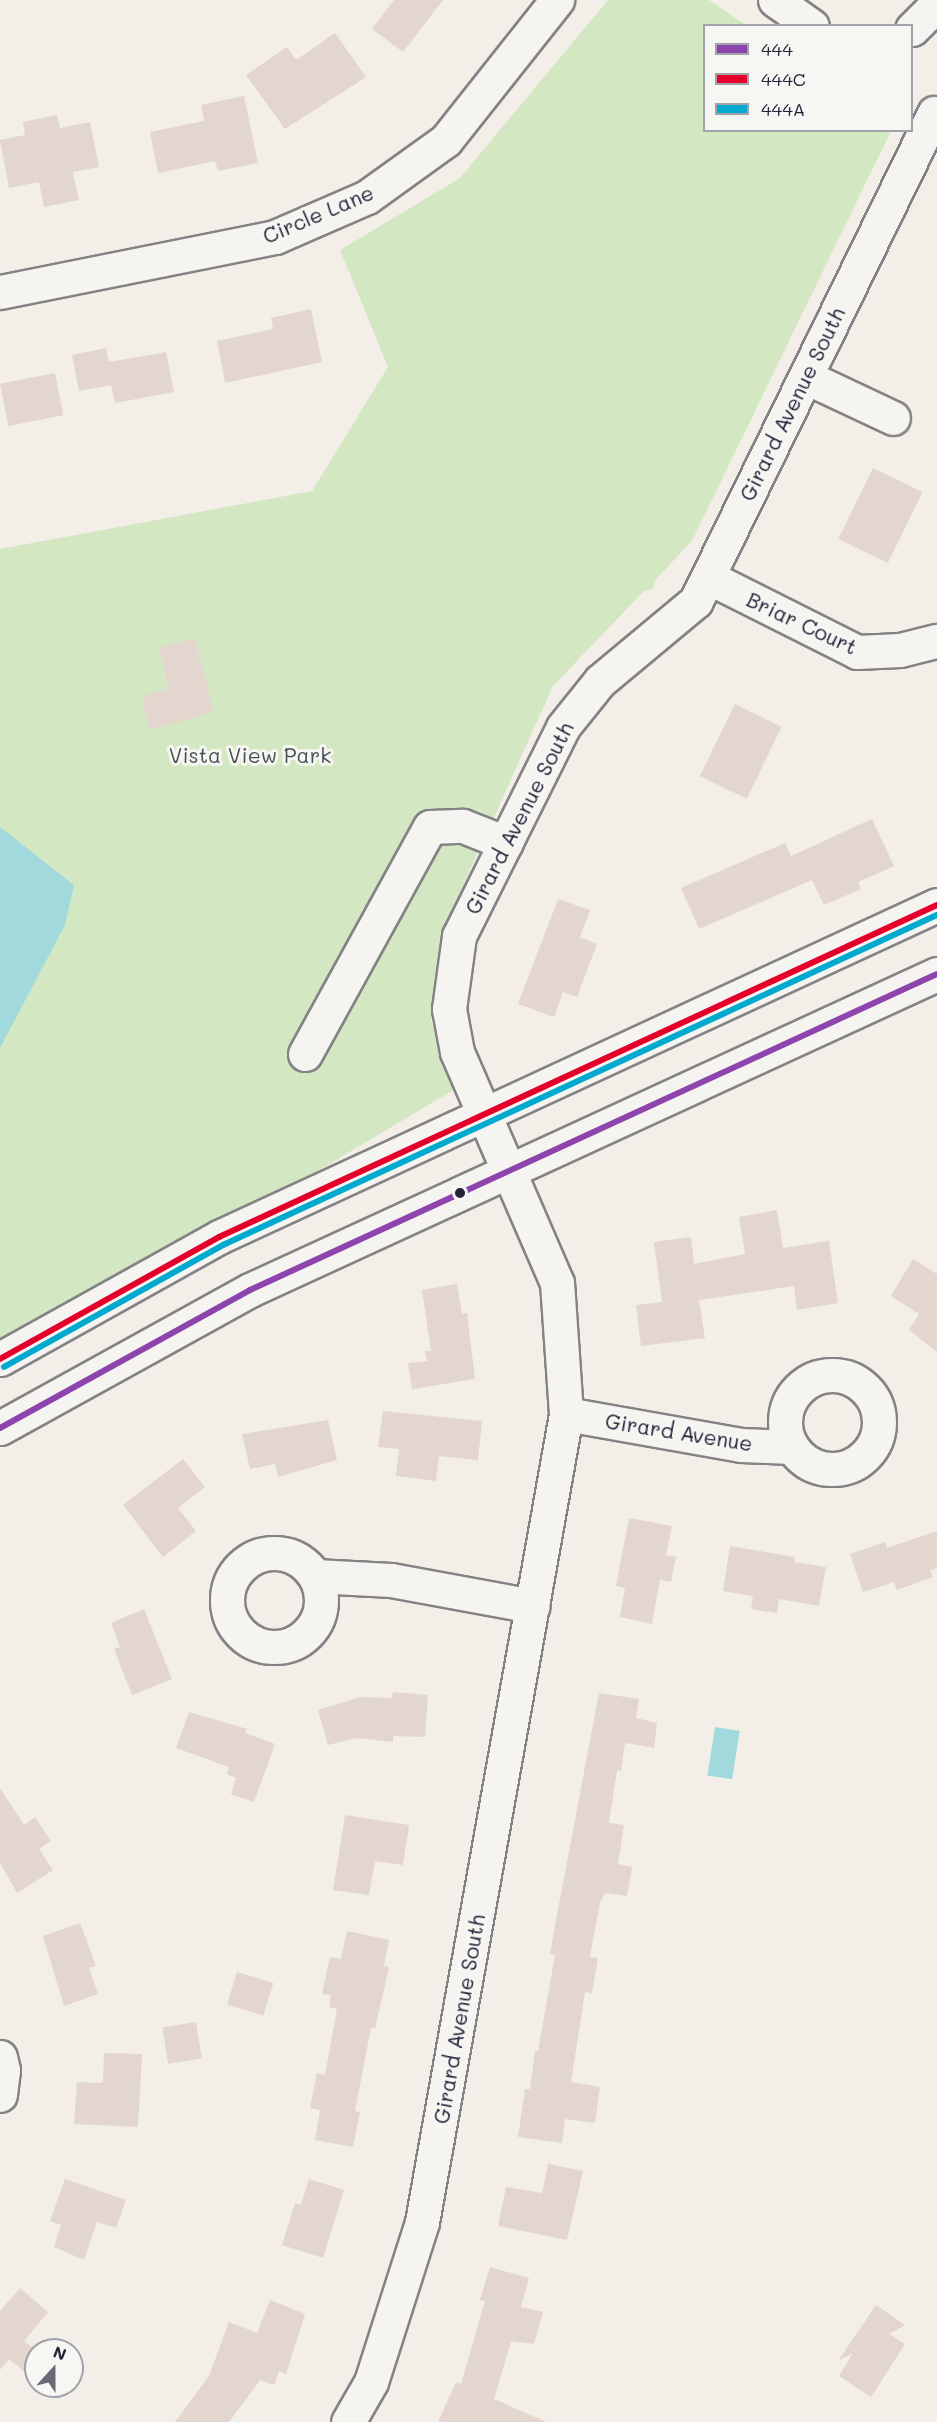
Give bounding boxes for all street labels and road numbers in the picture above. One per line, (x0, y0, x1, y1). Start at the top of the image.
street label: Circle Lane (259, 179, 377, 249)
street label: Girard Avenue South (734, 303, 850, 505)
street label: Briar Court (743, 586, 861, 660)
street label: Girard Avenue South (460, 718, 578, 918)
street label: Girard Avenue (604, 1408, 754, 1456)
street label: Girard Avenue South (428, 1912, 490, 2126)

